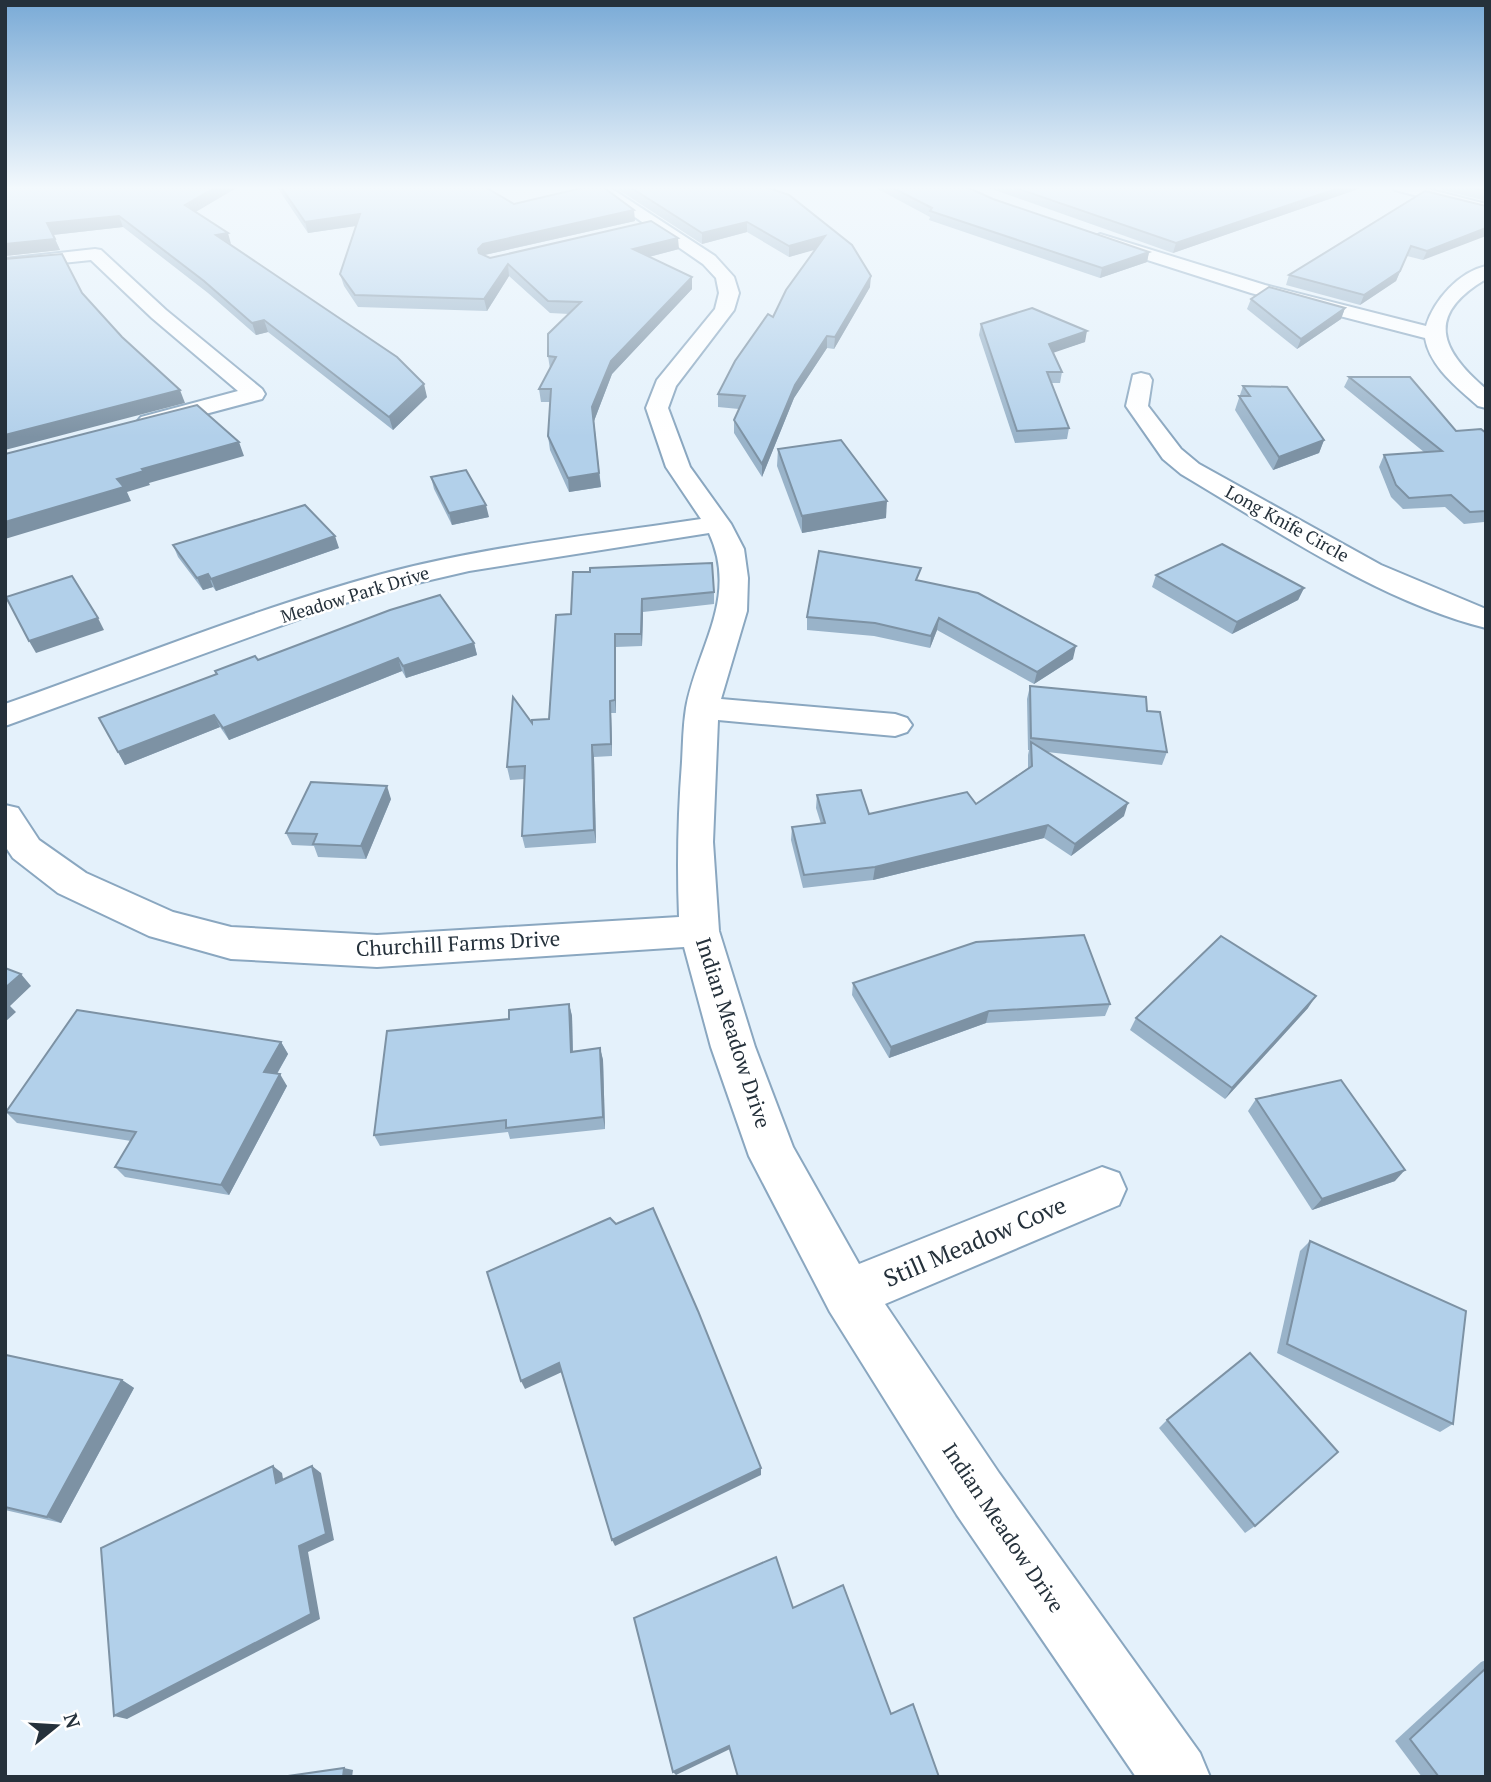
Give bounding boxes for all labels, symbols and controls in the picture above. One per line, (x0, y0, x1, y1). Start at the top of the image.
street label: Long Knife Circle (1221, 479, 1354, 567)
street label: Meadow Park Drive (277, 560, 432, 628)
street label: Churchill Farms Drive (355, 924, 561, 962)
street label: Indian Meadow Drive (690, 934, 778, 1132)
street label: Still Meadow Cove (878, 1188, 1071, 1294)
street label: Indian Meadow Drive (937, 1437, 1071, 1618)
north arrow (21, 1691, 91, 1761)
text: N (59, 1710, 87, 1732)

